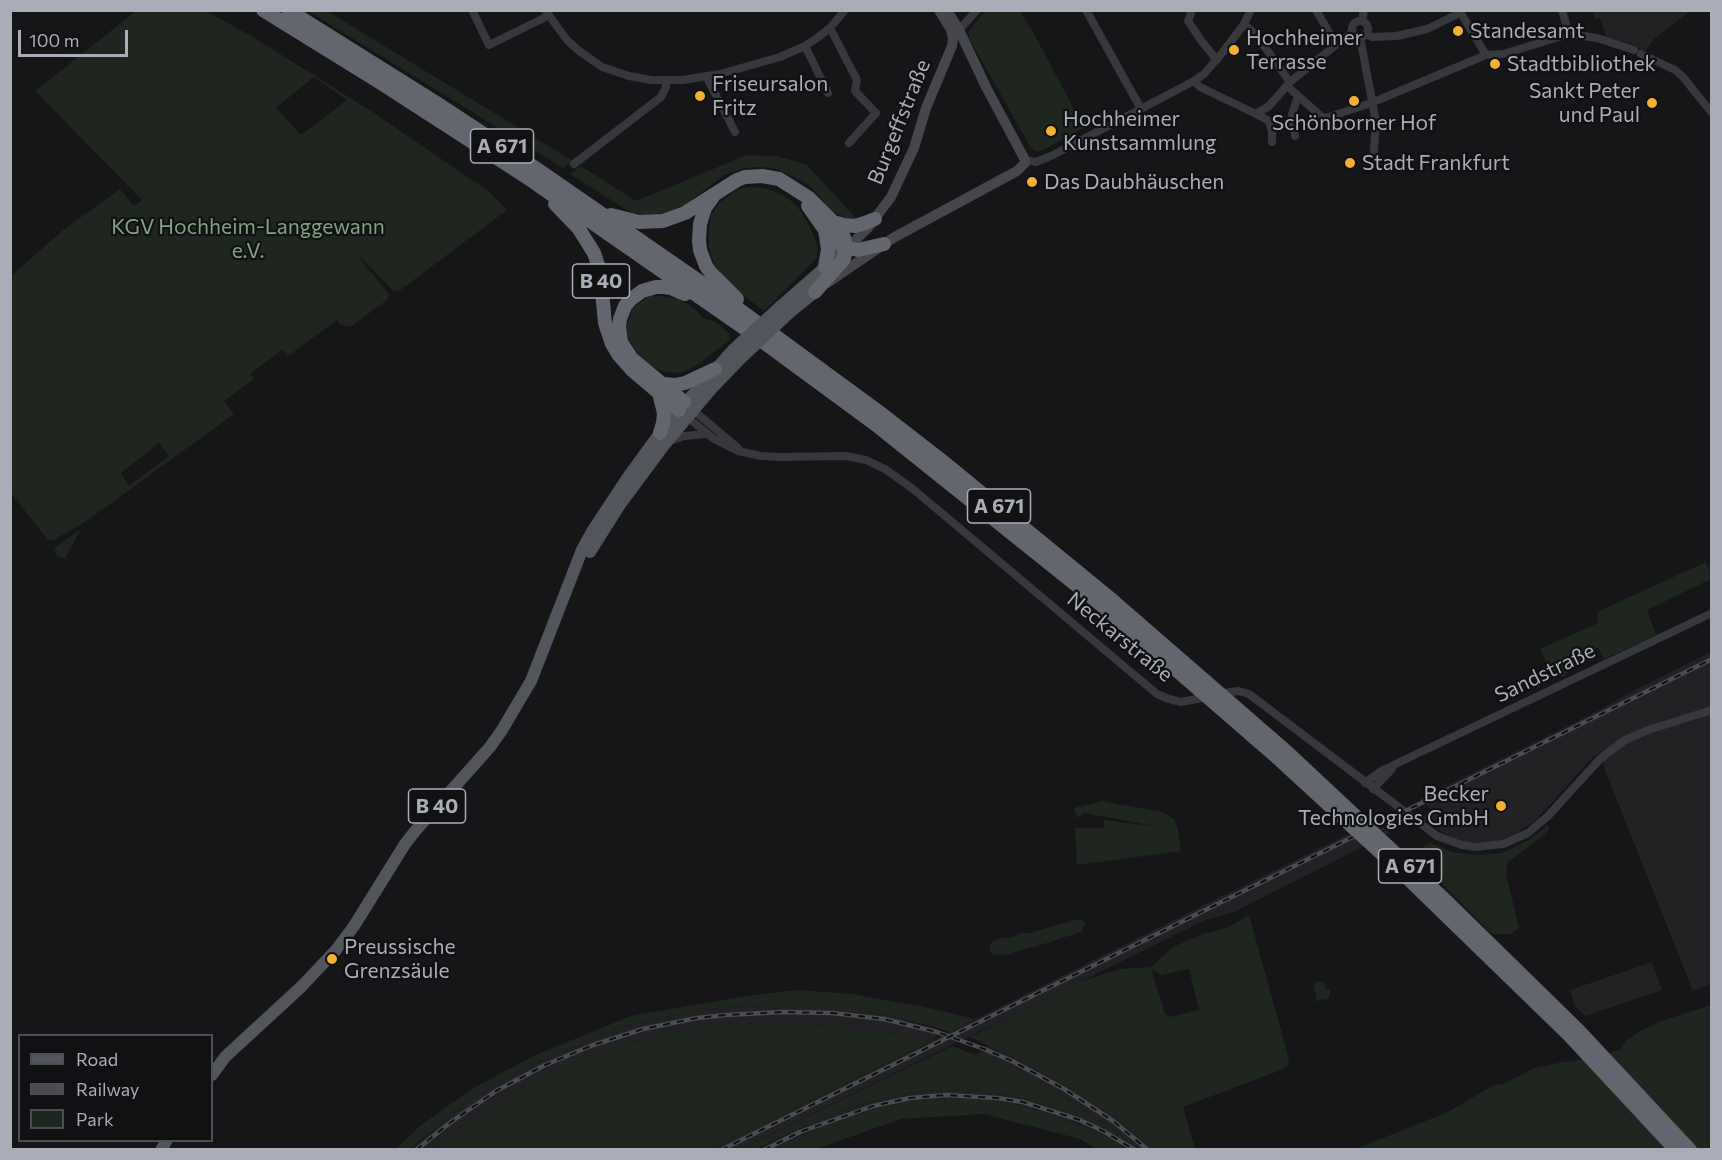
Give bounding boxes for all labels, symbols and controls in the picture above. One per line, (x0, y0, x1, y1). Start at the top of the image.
scale bar (21, 18, 130, 56)
place label: Standesamt (1470, 18, 1584, 44)
marker: Standesamt (1451, 24, 1465, 38)
place label: Hochheimer Terrasse (1246, 25, 1363, 75)
text: 100 m (29, 29, 79, 51)
marker: Hochheimer Terrasse (1227, 43, 1241, 57)
place label: Stadtbibliothek (1507, 51, 1656, 77)
street label: Burgeffstraße (862, 56, 936, 188)
marker: Stadtbibliothek (1488, 57, 1502, 71)
place label: Friseursalon Fritz (712, 71, 828, 121)
place label: Sankt Peter und Paul (1529, 78, 1640, 128)
marker: Friseursalon Fritz (693, 89, 707, 103)
marker: Schönborner Hof (1347, 94, 1361, 108)
marker: Sankt Peter und Paul (1645, 96, 1659, 110)
place label: Hochheimer Kunstsammlung (1063, 106, 1216, 156)
place label: Schönborner Hof (1272, 110, 1436, 136)
marker: Hochheimer Kunstsammlung (1044, 124, 1058, 138)
road number: A 671 (470, 129, 534, 163)
place label: Stadt Frankfurt (1362, 150, 1510, 176)
marker: Stadt Frankfurt (1343, 156, 1357, 170)
place label: Das Daubhäuschen (1044, 169, 1224, 195)
marker: Das Daubhäuschen (1025, 175, 1039, 189)
park label: KGV Hochheim-Langgewann e.V. (111, 214, 385, 264)
road number: B 40 (572, 264, 630, 298)
road number: A 671 (968, 489, 1030, 523)
street label: Neckarstraße (1062, 587, 1178, 687)
street label: Sandstraße (1491, 638, 1599, 708)
place label: Becker Technologies GmbH (1298, 781, 1489, 831)
road number: B 40 (408, 789, 466, 823)
marker: Becker Technologies GmbH (1494, 799, 1508, 813)
road number: A 671 (1378, 849, 1442, 883)
place label: Preussische Grenzsäule (344, 934, 456, 984)
marker: Preussische Grenzsäule (325, 952, 339, 966)
legend (18, 1034, 213, 1142)
text: Road (76, 1048, 118, 1070)
text: Railway (76, 1078, 139, 1100)
text: Park (76, 1108, 114, 1130)

